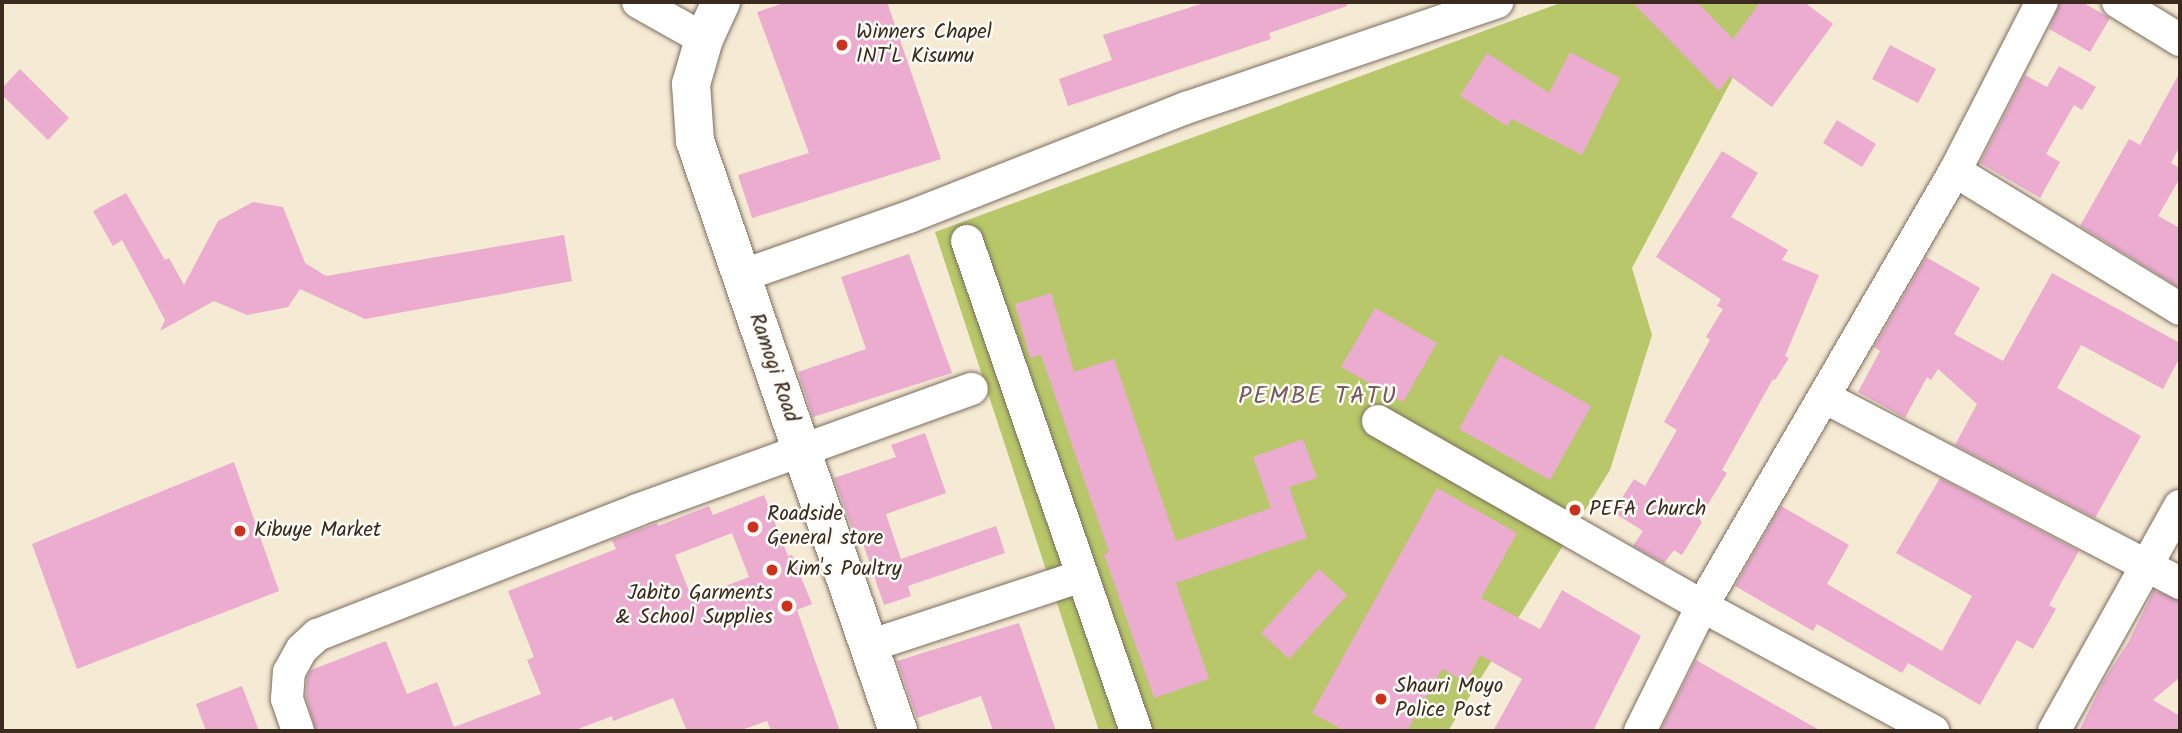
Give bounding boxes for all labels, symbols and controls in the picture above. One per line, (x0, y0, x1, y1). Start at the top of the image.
place label: Winners Chapel INT'L Kisumu (856, 20, 992, 70)
marker: Winners Chapel INT'L Kisumu (834, 37, 850, 53)
street label: Ramogi Road (743, 310, 803, 426)
district label: PEMBE TATU (1239, 383, 1397, 411)
place label: PEFA Church (1589, 497, 1706, 523)
place label: Roadside General store (767, 502, 883, 552)
marker: PEFA Church (1567, 502, 1583, 518)
place label: Kibuye Market (254, 518, 381, 544)
marker: Roadside General store (745, 519, 761, 535)
marker: Kibuye Market (232, 523, 248, 539)
place label: Kim's Poultry (786, 557, 902, 583)
marker: Kim's Poultry (764, 562, 780, 578)
place label: Jabito Garments & School Supplies (616, 581, 773, 631)
marker: Jabito Garments & School Supplies (779, 598, 795, 614)
place label: Shauri Moyo Police Post (1395, 674, 1503, 724)
marker: Shauri Moyo Police Post (1373, 691, 1389, 707)

